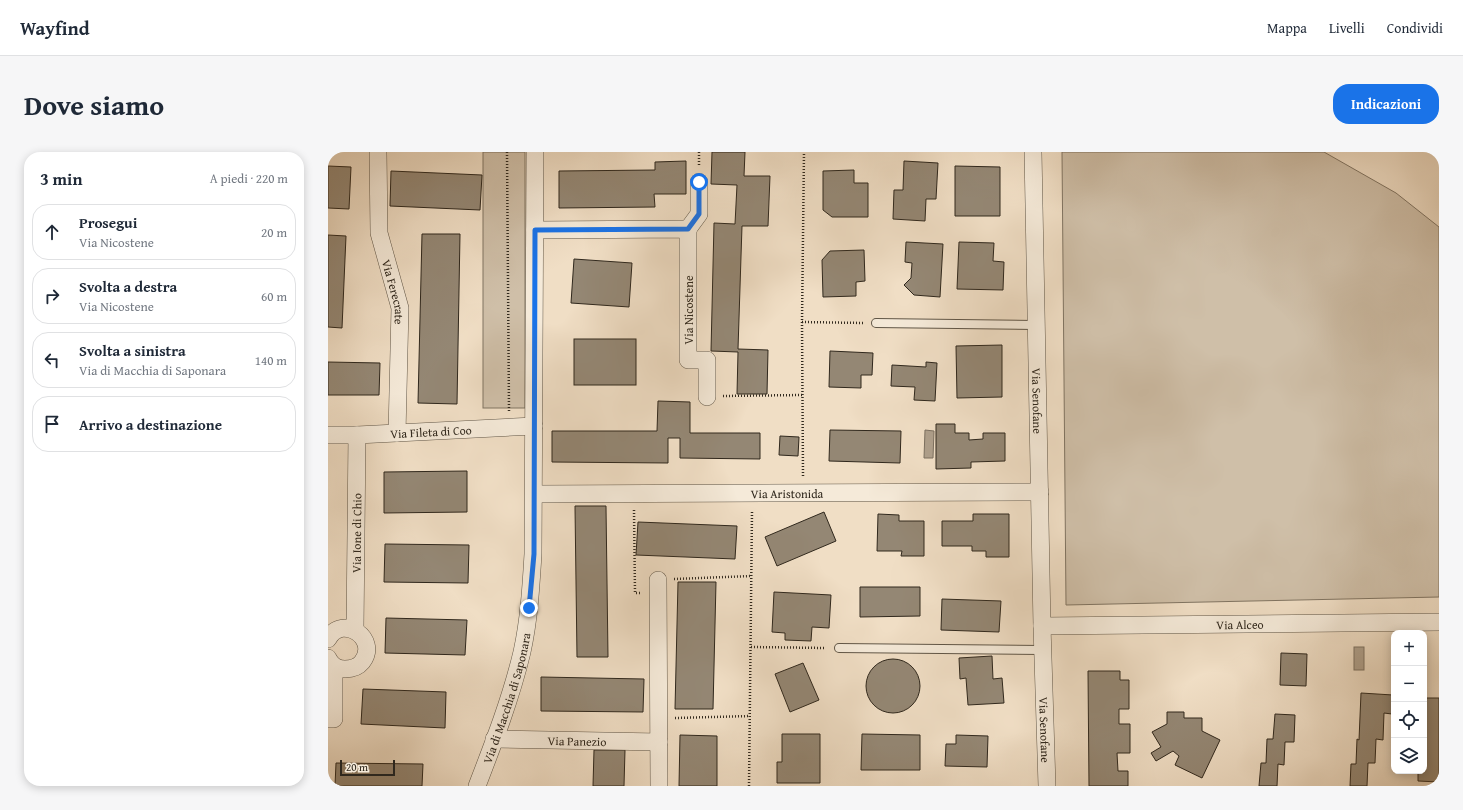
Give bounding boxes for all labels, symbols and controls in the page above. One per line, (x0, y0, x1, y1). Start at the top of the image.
text: Wayfind (20, 14, 90, 42)
text: Mappa (1267, 18, 1307, 38)
text: Livelli (1329, 18, 1365, 38)
text: Condividi (1387, 18, 1443, 38)
text: Dove siamo (24, 84, 164, 125)
button: Indicazioni (1333, 84, 1439, 124)
text: 3 min (40, 166, 82, 191)
text: A piedi · 220 m (210, 169, 288, 188)
route start (690, 173, 708, 191)
text: Prosegui (79, 212, 137, 233)
icon: ahead (41, 221, 63, 243)
text: 20 m (261, 223, 287, 242)
text: Via Nicostene (79, 233, 154, 252)
street label: Via Ferecrate (378, 257, 408, 325)
street label: Via Nicostene (680, 275, 697, 345)
text: Svolta a destra (79, 276, 177, 297)
icon: right (41, 285, 63, 307)
text: 60 m (261, 287, 287, 306)
text: Via Nicostene (79, 297, 154, 316)
text: Svolta a sinistra (79, 340, 186, 361)
icon: left (41, 349, 63, 371)
text: 140 m (255, 351, 287, 370)
text: Via di Macchia di Saponara (79, 361, 226, 380)
street label: Via Senofane (1029, 368, 1047, 434)
icon: arrive (41, 413, 63, 435)
text: Arrivo a destinazione (79, 414, 222, 435)
street label: Via Fileta di Coo (390, 421, 472, 442)
street label: Via Aristonida (751, 484, 824, 502)
street label: Via Ione di Chio (347, 493, 365, 573)
route end (520, 599, 538, 617)
street label: Via Alceo (1216, 615, 1264, 633)
map controls (1391, 630, 1427, 774)
button: + (1391, 630, 1427, 666)
street label: Via di Macchia di Saponara (478, 631, 534, 766)
button: − (1391, 666, 1427, 702)
street label: Via Senofane (1036, 697, 1055, 763)
button: locate (1391, 702, 1427, 738)
street label: Via Panezio (547, 731, 607, 750)
button: layers (1391, 738, 1427, 774)
scale bar (340, 758, 395, 777)
text: 20 m (346, 759, 368, 775)

